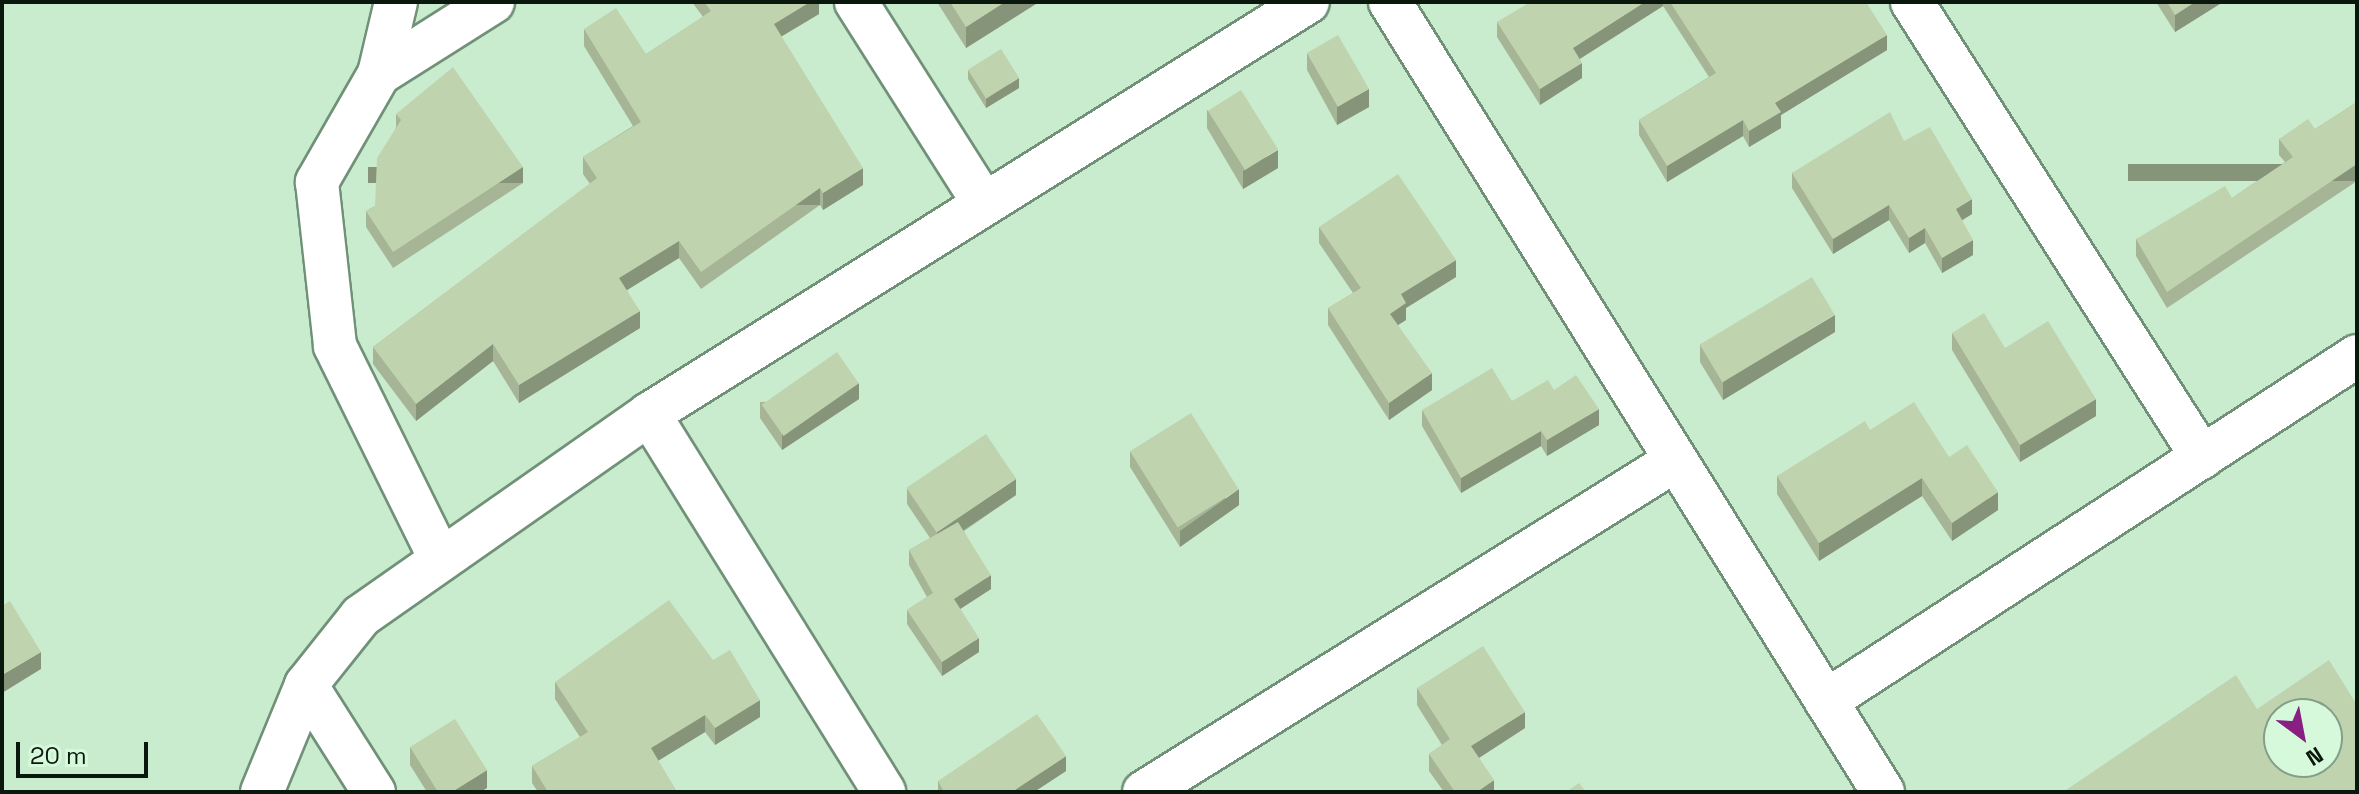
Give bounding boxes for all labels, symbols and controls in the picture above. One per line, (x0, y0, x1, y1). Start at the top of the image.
north arrow (2263, 698, 2343, 778)
scale bar (20, 726, 152, 776)
text: 20 m (30, 740, 87, 771)
text: N (2301, 741, 2328, 772)

